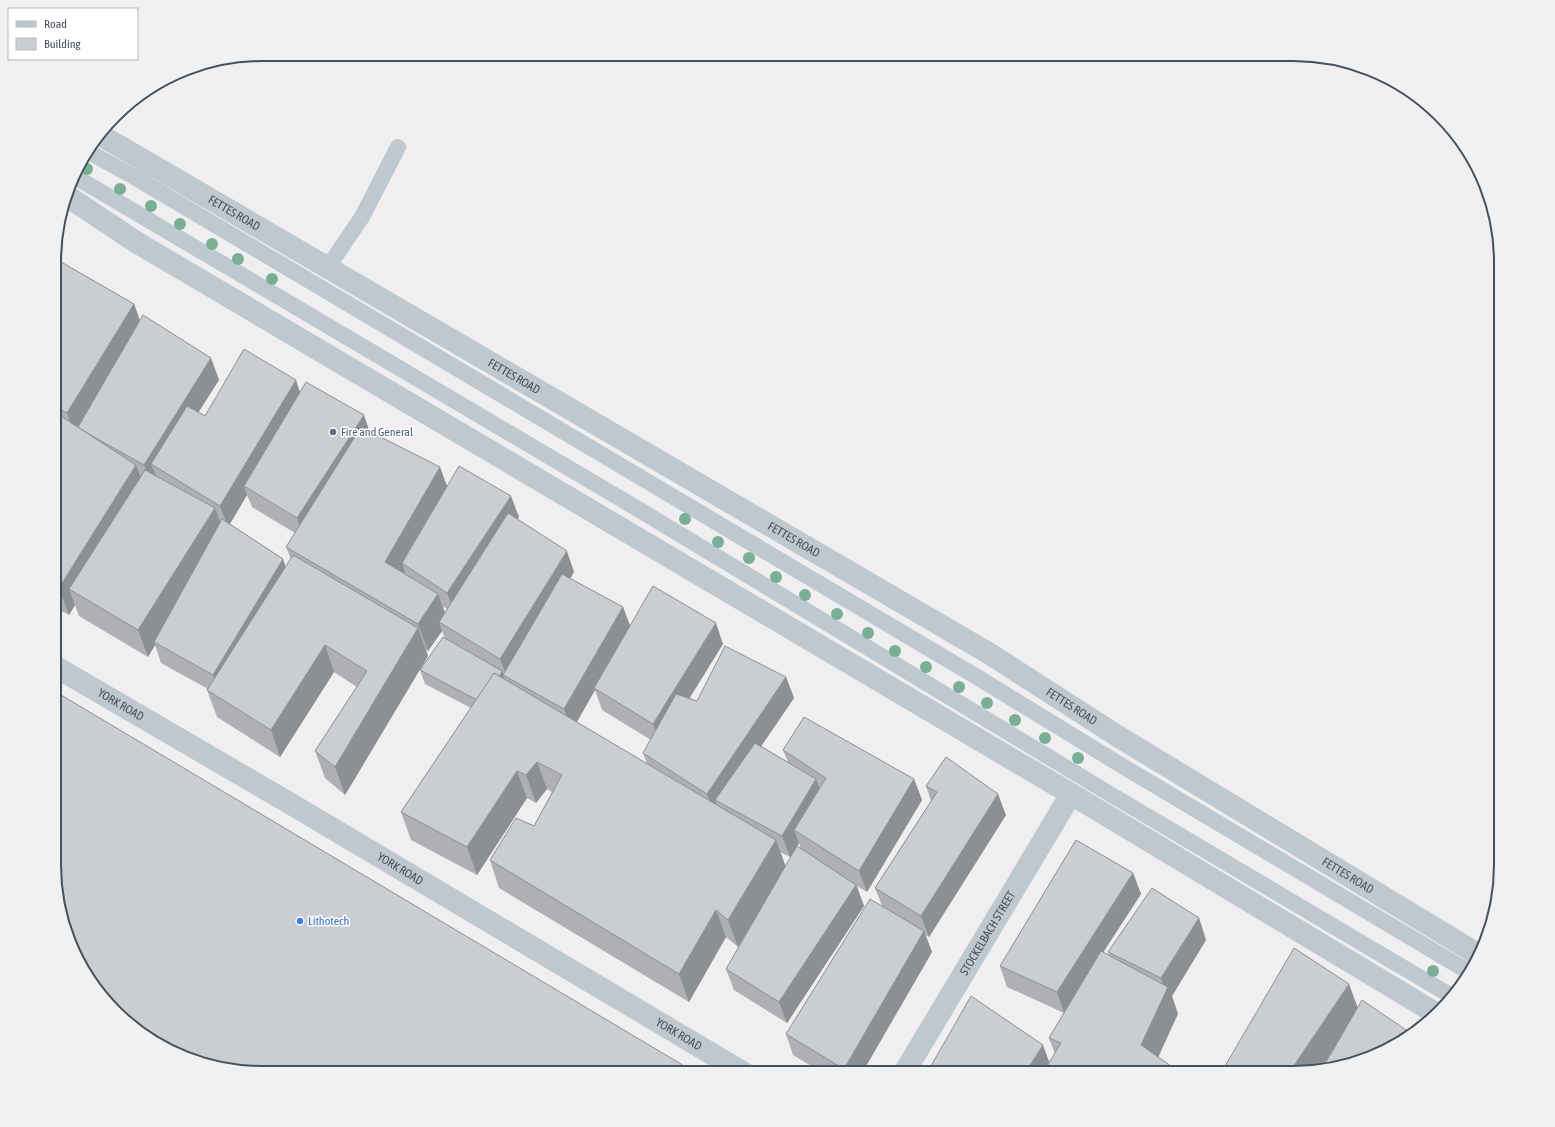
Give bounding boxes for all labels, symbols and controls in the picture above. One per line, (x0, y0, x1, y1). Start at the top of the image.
legend (8, 8, 138, 60)
text: Road (44, 17, 67, 31)
text: Building (44, 37, 82, 51)
street label: FETTES ROAD (206, 192, 263, 234)
street label: FETTES ROAD (485, 356, 543, 397)
place label: Fire and General (341, 425, 414, 439)
marker: Fire and General (328, 427, 338, 437)
street label: FETTES ROAD (765, 519, 823, 560)
street label: FETTES ROAD (1043, 685, 1100, 728)
street label: YORK ROAD (95, 686, 147, 724)
street label: YORK ROAD (375, 850, 426, 888)
street label: FETTES ROAD (1319, 855, 1376, 897)
street label: STOCKELBACH STREET (957, 888, 1019, 978)
place label: Lithotech (308, 914, 349, 928)
marker: Lithotech (295, 916, 305, 926)
street label: YORK ROAD (653, 1015, 705, 1053)

